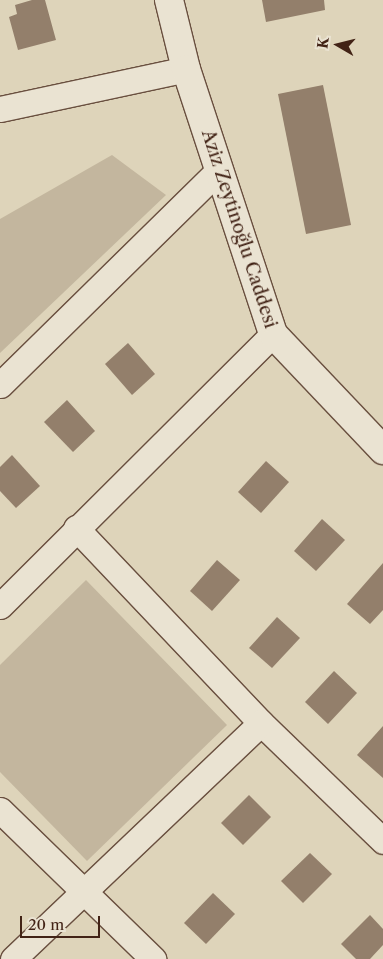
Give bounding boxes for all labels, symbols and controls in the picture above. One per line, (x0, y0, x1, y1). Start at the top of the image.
north arrow (313, 20, 363, 70)
text: K (313, 36, 333, 50)
street label: Aziz Zeytinoğlu Caddesi (197, 127, 281, 331)
scale bar (22, 906, 102, 938)
text: 20 m (28, 915, 64, 934)

